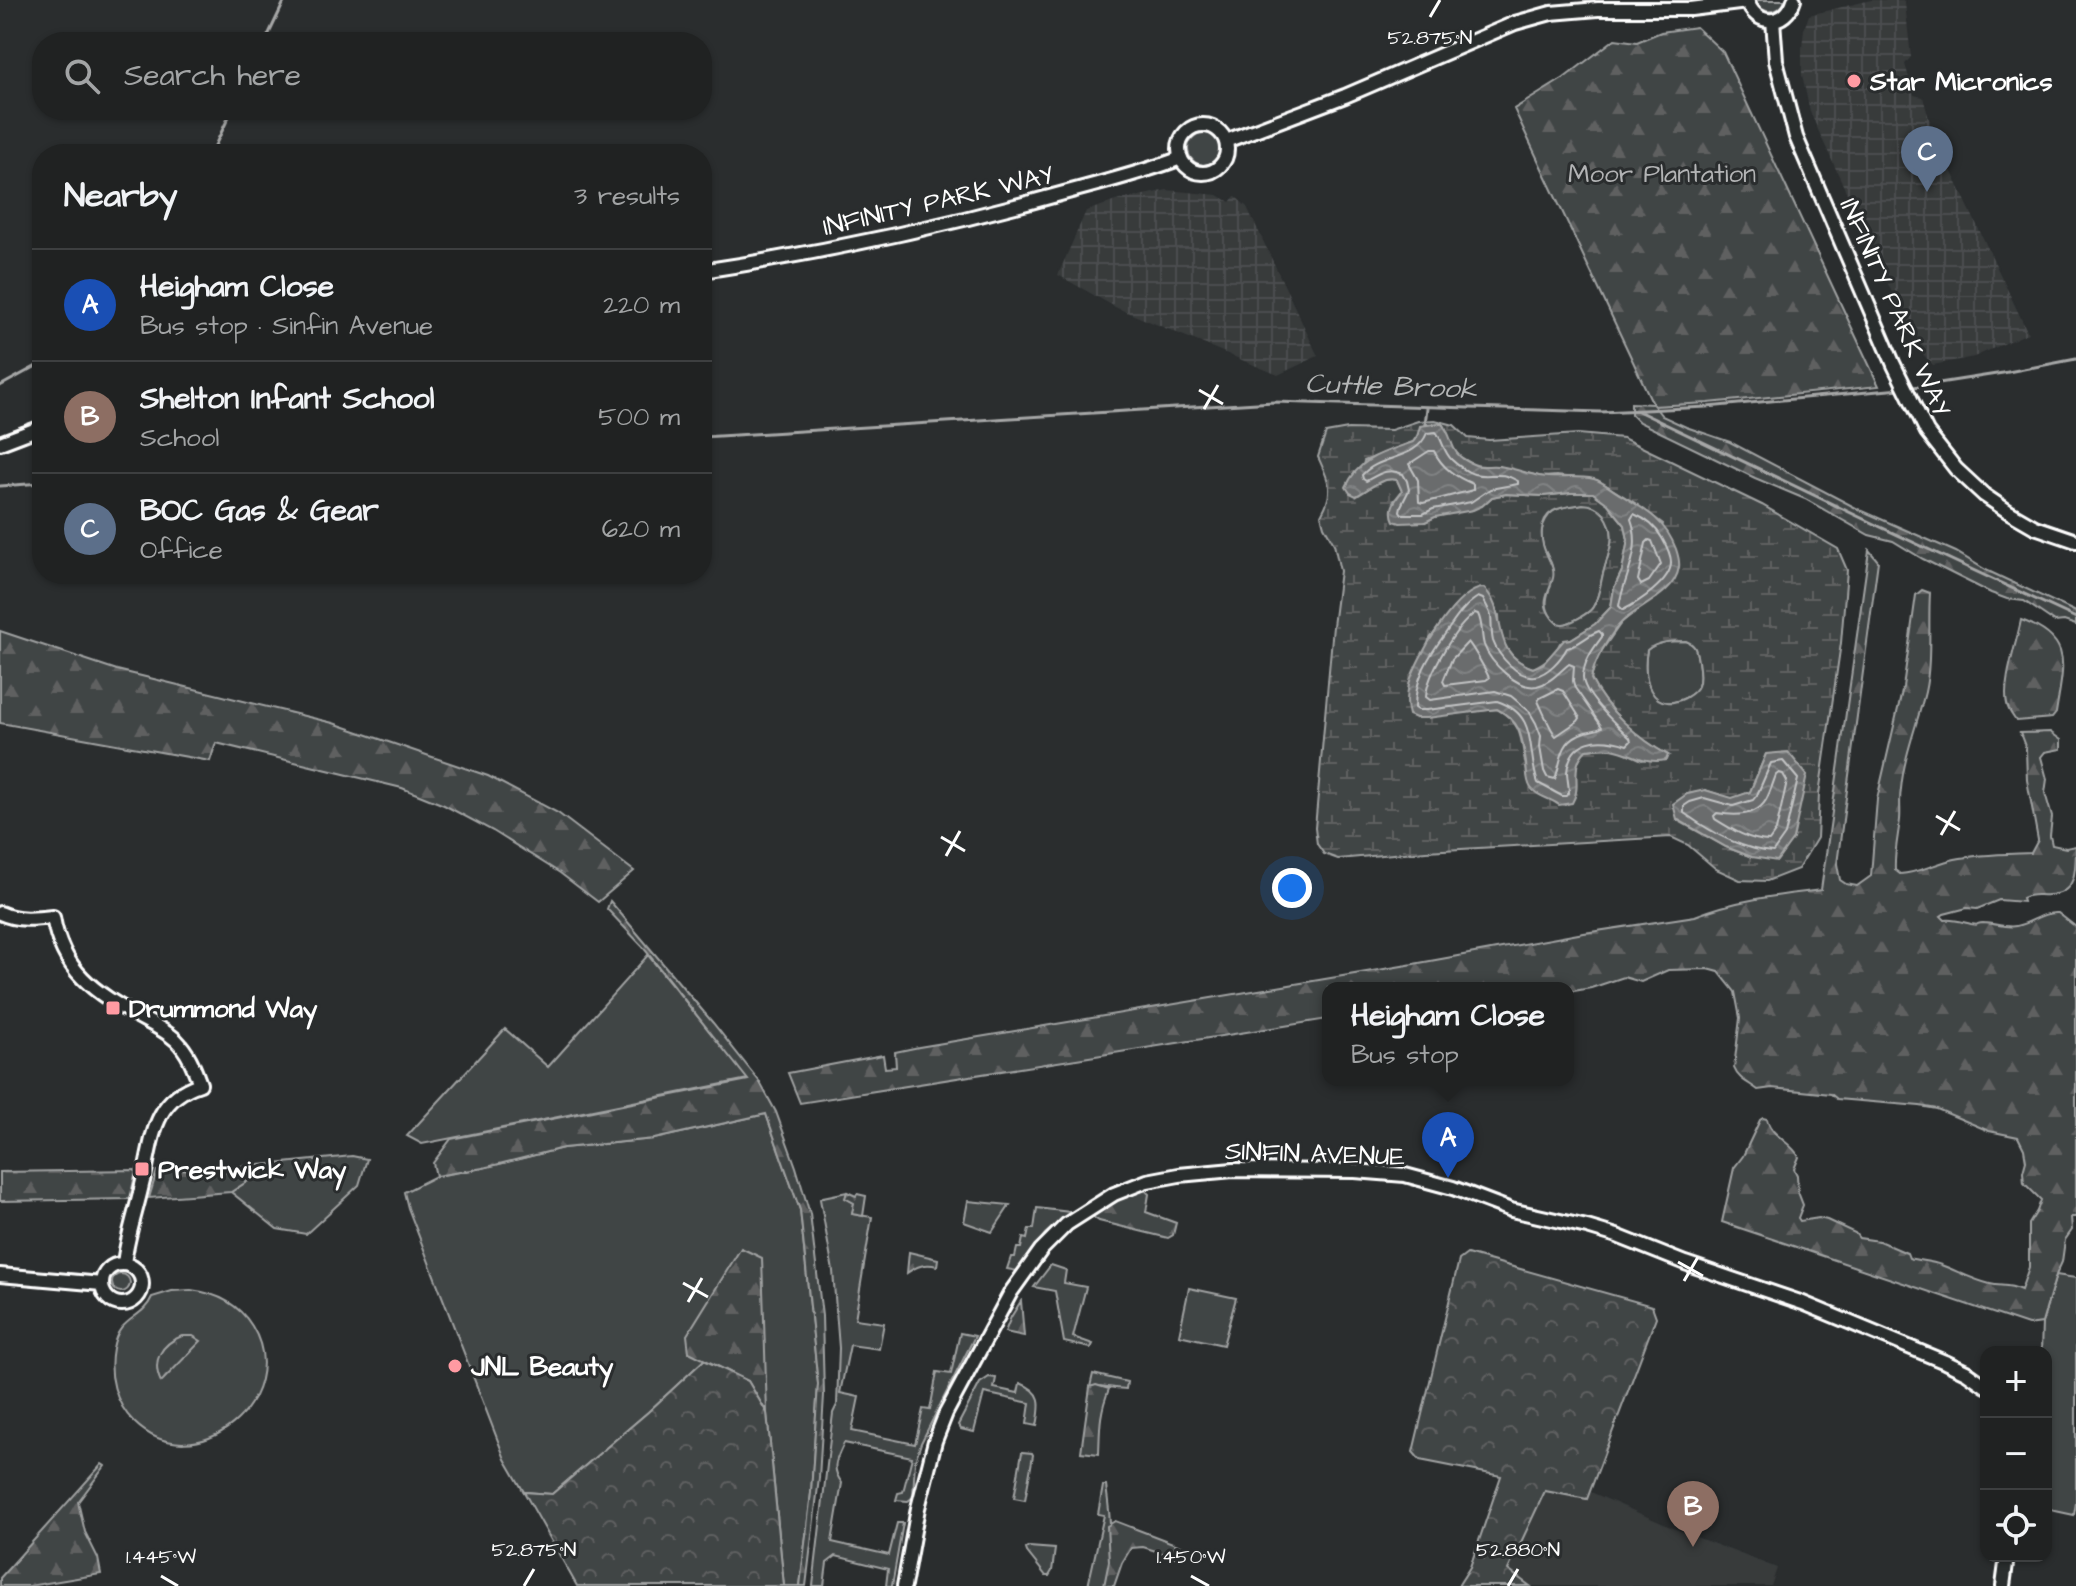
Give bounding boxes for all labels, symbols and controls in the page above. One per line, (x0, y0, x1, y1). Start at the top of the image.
text: 52.875°N (1388, 24, 1472, 52)
search box (32, 32, 712, 120)
icon: search (60, 54, 104, 98)
text: Search here (124, 55, 301, 97)
place label: Star Micronics (1869, 64, 2053, 100)
marker: Star Micronics (1845, 72, 1863, 90)
pin: C (1901, 126, 1953, 192)
park label: Moor Plantation (1568, 156, 1756, 192)
street label: INFINITY PARK WAY (819, 157, 1057, 245)
text: Nearby (64, 172, 178, 220)
text: 3 results (574, 178, 680, 214)
street label: INFINITY PARK WAY (1831, 192, 1960, 423)
text: Heigham Close (140, 266, 334, 308)
text: A (82, 287, 98, 323)
text: 220 m (603, 287, 680, 323)
text: Bus stop · Sinfin Avenue (140, 308, 433, 344)
water label: Cuttle Brook (1305, 364, 1478, 409)
text: Shelton Infant School (140, 378, 434, 420)
text: B (81, 399, 99, 435)
text: 500 m (598, 399, 680, 435)
text: School (140, 420, 219, 456)
text: BOC Gas & Gear (140, 490, 379, 532)
text: C (81, 511, 99, 547)
text: 620 m (602, 511, 680, 547)
text: Office (140, 532, 223, 568)
your location (1272, 868, 1312, 908)
popup (1322, 982, 1574, 1086)
place label: Drummond Way (129, 991, 318, 1030)
text: Heigham Close (1351, 995, 1545, 1037)
marker: Drummond Way (104, 999, 122, 1017)
text: Bus stop (1351, 1037, 1459, 1073)
pin: A (1422, 1112, 1474, 1178)
street label: SINFIN AVENUE (1224, 1133, 1406, 1175)
place label: Prestwick Way (158, 1152, 347, 1191)
marker: Prestwick Way (133, 1160, 151, 1178)
map controls (1980, 1346, 2052, 1562)
button: + (1980, 1346, 2052, 1418)
place label: JNL Beauty (470, 1349, 614, 1388)
marker: JNL Beauty (446, 1357, 464, 1375)
button: − (1980, 1418, 2052, 1490)
pin: B (1667, 1481, 1719, 1547)
button: locate (1980, 1490, 2052, 1562)
text: 52.875°N (492, 1536, 576, 1564)
text: 52.880°N (1476, 1536, 1560, 1564)
text: 1.445°W (126, 1543, 196, 1571)
text: 1.450°W (1157, 1543, 1226, 1571)

